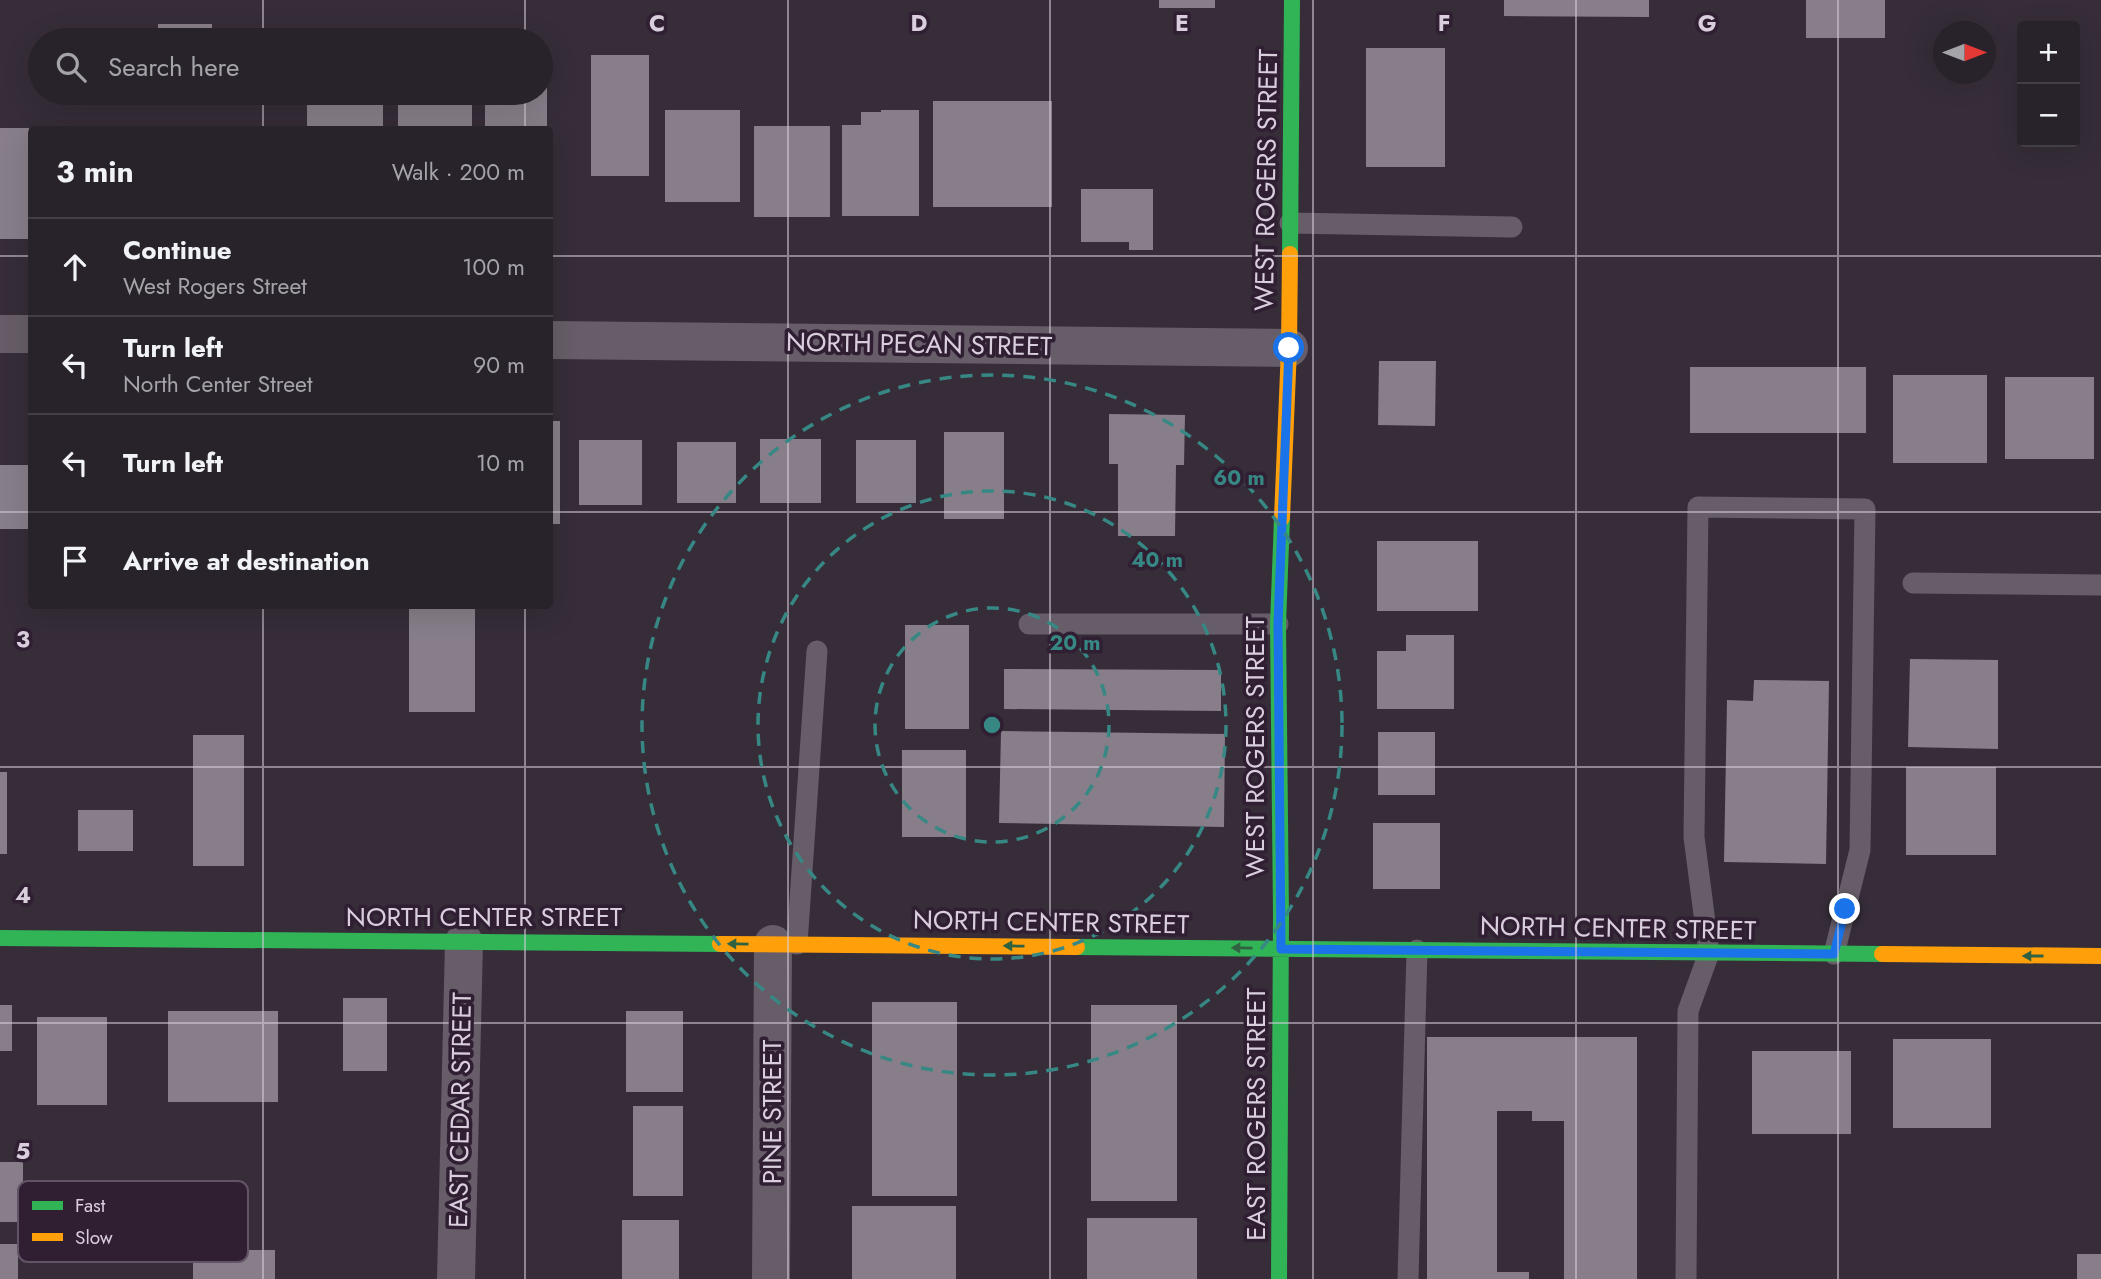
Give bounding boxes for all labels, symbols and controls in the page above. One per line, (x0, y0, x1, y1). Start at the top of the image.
text: C (649, 6, 665, 40)
text: D (911, 6, 928, 40)
text: E (1175, 6, 1189, 40)
text: F (1438, 6, 1450, 40)
text: G (1698, 6, 1716, 40)
north arrow (1933, 21, 1996, 84)
map controls (2017, 21, 2080, 147)
button: + (2017, 21, 2080, 84)
search box (28, 28, 553, 105)
icon: search (52, 48, 90, 86)
text: Search here (108, 48, 240, 86)
street label: WEST ROGERS STREET (1245, 49, 1287, 311)
button: − (2017, 84, 2080, 147)
text: 3 min (56, 150, 134, 193)
text: Walk · 200 m (392, 155, 525, 189)
text: Continue (123, 231, 232, 269)
icon: ahead (56, 248, 94, 286)
text: 100 m (462, 250, 525, 284)
text: West Rogers Street (123, 269, 307, 303)
street label: NORTH PECAN STREET (785, 323, 1053, 365)
text: Turn left (123, 329, 223, 367)
route start (1273, 332, 1304, 363)
icon: left (56, 346, 94, 384)
text: 90 m (473, 348, 525, 382)
text: North Center Street (123, 367, 312, 401)
icon: left (56, 444, 94, 482)
text: Turn left (123, 444, 223, 482)
text: 10 m (476, 446, 525, 480)
text: 60 m (1213, 463, 1265, 493)
icon: arrive (56, 542, 94, 580)
text: Arrive at destination (123, 542, 370, 580)
text: 40 m (1131, 545, 1183, 575)
street label: WEST ROGERS STREET (1236, 616, 1274, 878)
text: 3 (16, 622, 30, 656)
text: 20 m (1049, 628, 1101, 658)
centre of rings (980, 713, 1004, 737)
text: 4 (15, 878, 31, 912)
route end (1829, 893, 1860, 924)
street label: NORTH CENTER STREET (346, 898, 622, 936)
street label: NORTH CENTER STREET (913, 901, 1189, 943)
street label: NORTH CENTER STREET (1480, 907, 1756, 949)
one-way arrow (727, 938, 749, 950)
one-way arrow (1003, 941, 1025, 952)
one-way arrow (1231, 943, 1253, 954)
one-way arrow (2022, 950, 2044, 962)
street label: EAST ROGERS STREET (1237, 987, 1275, 1241)
street label: EAST CEDAR STREET (439, 992, 481, 1228)
street label: PINE STREET (753, 1040, 791, 1184)
text: 5 (16, 1134, 30, 1168)
legend (18, 1181, 248, 1262)
text: Fast (75, 1192, 106, 1219)
text: Slow (75, 1224, 113, 1251)

